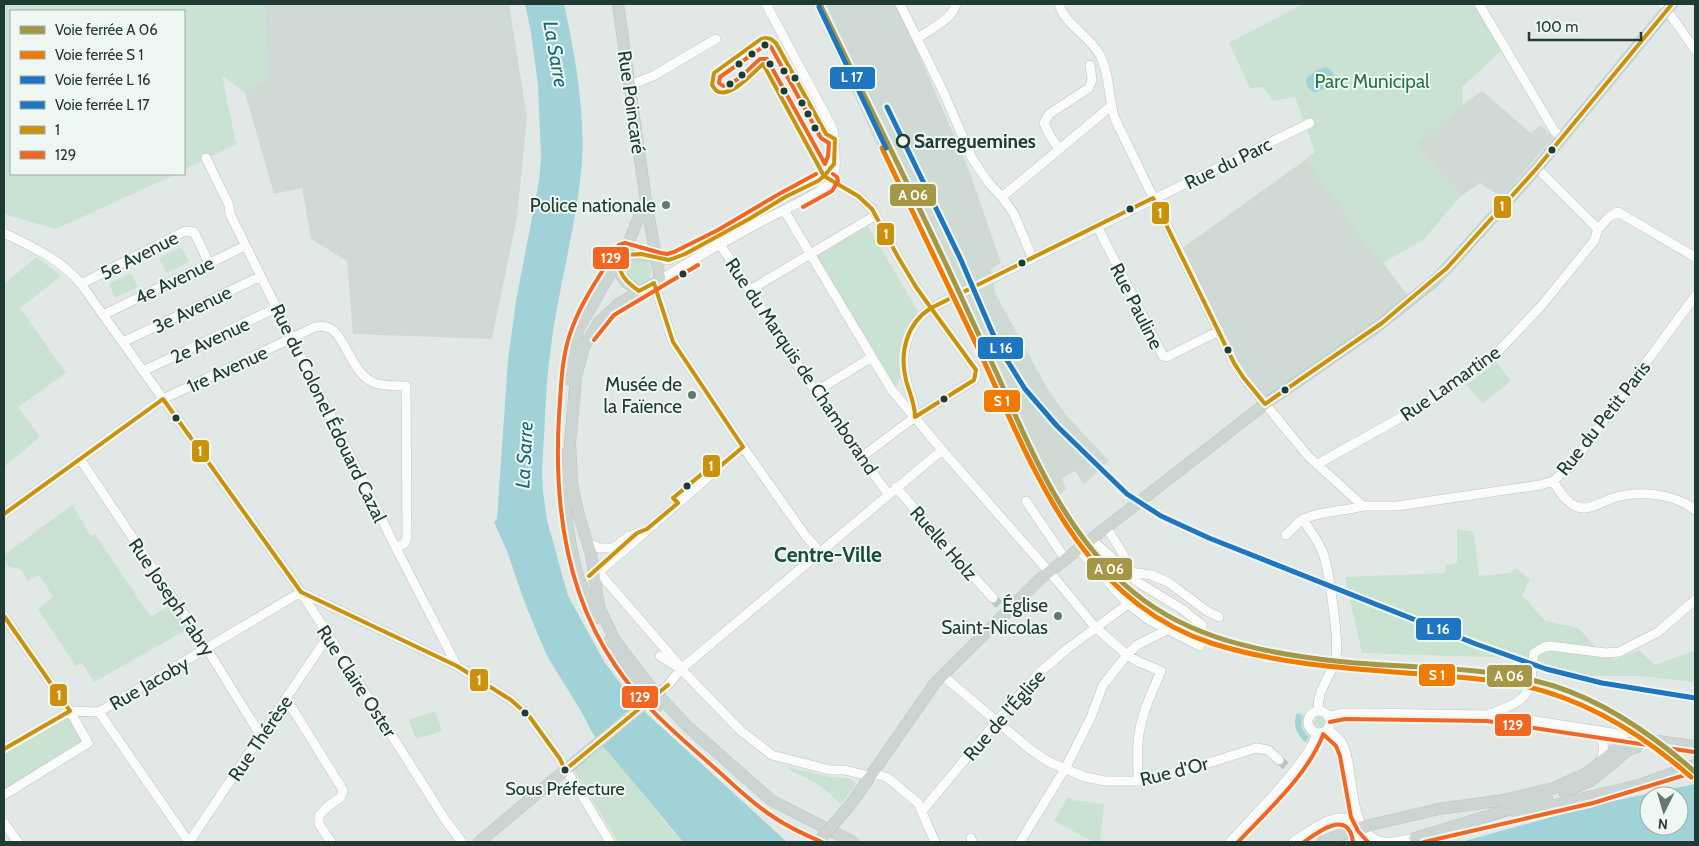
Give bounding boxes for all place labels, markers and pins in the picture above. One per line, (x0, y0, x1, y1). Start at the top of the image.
unlabelled marker (760, 40, 770, 50)
unlabelled marker (747, 49, 757, 59)
unlabelled marker (734, 59, 744, 69)
unlabelled marker (765, 59, 775, 69)
unlabelled marker (779, 66, 789, 76)
unlabelled marker (737, 70, 747, 80)
unlabelled marker (790, 73, 800, 83)
unlabelled marker (725, 79, 735, 89)
unlabelled marker (779, 86, 789, 96)
unlabelled marker (797, 98, 807, 108)
unlabelled marker (803, 109, 813, 119)
unlabelled marker (810, 123, 820, 133)
place label: Sarreguemines (914, 130, 1036, 153)
marker: Sarreguemines (896, 134, 910, 148)
unlabelled marker (1547, 145, 1557, 155)
place label: Police nationale (530, 194, 656, 217)
marker: Police nationale (660, 199, 672, 211)
unlabelled marker (1125, 204, 1135, 214)
unlabelled marker (1017, 258, 1027, 268)
unlabelled marker (678, 269, 688, 279)
unlabelled marker (1223, 345, 1233, 355)
place label: Musée de la Faïence (604, 373, 682, 418)
unlabelled marker (1280, 385, 1290, 395)
marker: Musée de la Faïence (686, 389, 698, 401)
unlabelled marker (939, 394, 949, 404)
unlabelled marker (171, 413, 181, 423)
unlabelled marker (682, 481, 692, 491)
place label: Église Saint-Nicolas (941, 593, 1048, 639)
marker: Église Saint-Nicolas (1052, 610, 1064, 622)
unlabelled marker (520, 708, 530, 718)
marker: Sous Préfecture (560, 765, 570, 775)
place label: Sous Préfecture (505, 778, 625, 800)

